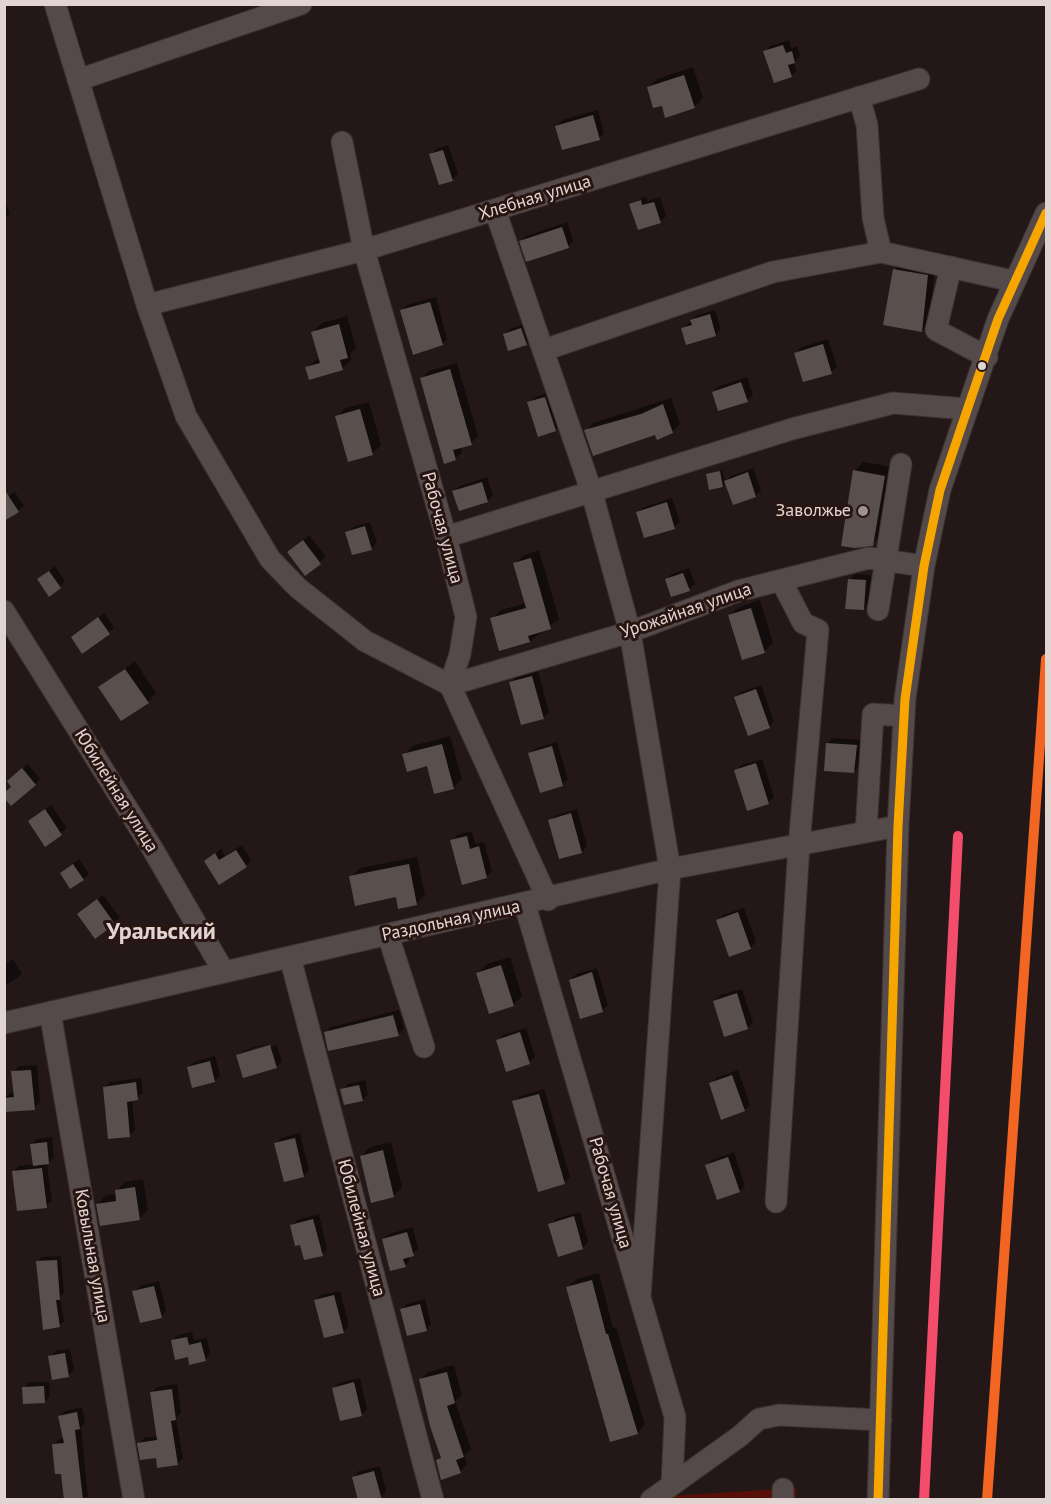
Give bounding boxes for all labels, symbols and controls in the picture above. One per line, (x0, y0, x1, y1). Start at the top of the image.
street label: Хлебная улица (476, 171, 594, 225)
unlabelled marker (976, 360, 988, 372)
street label: Рабочая улица (417, 470, 467, 586)
place label: Заволжье (776, 500, 851, 522)
marker: Заволжье (856, 504, 870, 518)
street label: Урожайная улица (618, 579, 754, 643)
street label: Юбилейная улица (69, 725, 163, 857)
street label: Раздольная улица (380, 896, 522, 946)
district label: Уральский (106, 918, 216, 946)
street label: Рабочая улица (584, 1135, 636, 1251)
street label: Юбилейная улица (332, 1157, 390, 1299)
street label: Ковыльная улица (70, 1187, 114, 1325)

